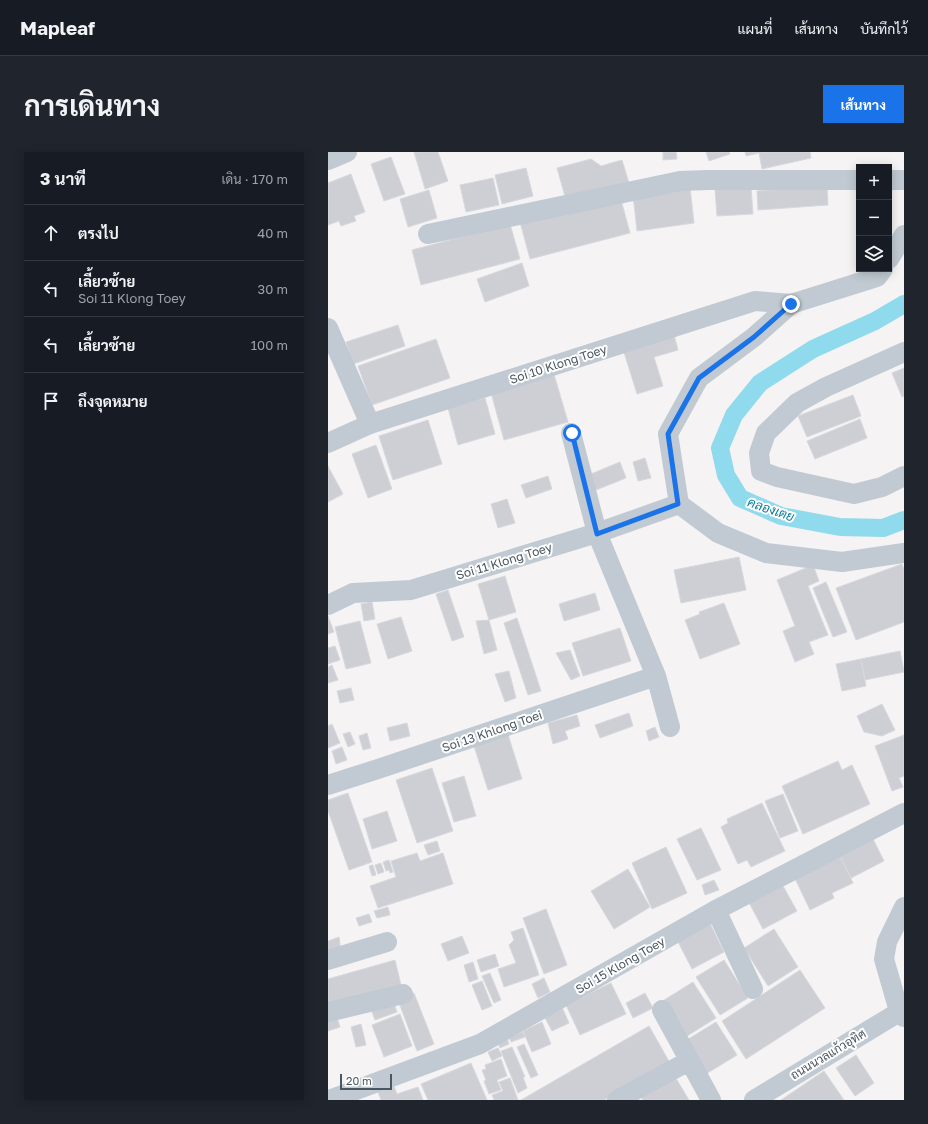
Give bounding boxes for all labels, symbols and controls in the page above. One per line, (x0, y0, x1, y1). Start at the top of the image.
text: Mapleaf (20, 16, 95, 39)
text: แผนที่ (737, 20, 772, 37)
text: เส้นทาง (794, 20, 838, 37)
text: บันทึกไว้ (860, 20, 908, 37)
button: เส้นทาง (823, 85, 904, 123)
text: การเดินทาง (24, 89, 160, 122)
map controls (856, 164, 892, 272)
button: + (856, 164, 892, 200)
text: 3 นาที (40, 168, 86, 189)
text: เดิน · 170 m (222, 171, 288, 187)
button: − (856, 200, 892, 236)
icon: ahead (40, 222, 62, 244)
text: ตรงไป (78, 224, 119, 242)
text: 40 m (257, 225, 288, 241)
button: layers (856, 236, 892, 272)
text: เลี้ยวซ้าย (78, 272, 135, 290)
icon: left (40, 278, 62, 300)
text: 30 m (258, 281, 288, 297)
text: Soi 11 Klong Toey (78, 290, 186, 306)
route end (782, 295, 800, 313)
icon: left (40, 334, 62, 356)
text: เลี้ยวซ้าย (78, 336, 135, 354)
text: 100 m (251, 337, 288, 353)
street label: Soi 10 Klong Toey (508, 341, 609, 387)
icon: arrive (40, 390, 62, 412)
text: ถึงจุดหมาย (78, 392, 148, 410)
route start (563, 424, 581, 442)
water label: คลองเตย (746, 494, 797, 525)
street label: Soi 11 Klong Toey (454, 539, 554, 583)
street label: Soi 13 Khlong Toei (440, 707, 544, 755)
street label: Soi 15 Klong Toey (573, 933, 668, 997)
street label: ถนนนวลแก้วอุทิศ (788, 1026, 869, 1084)
scale bar (340, 1072, 392, 1091)
text: 20 m (346, 1074, 372, 1087)

